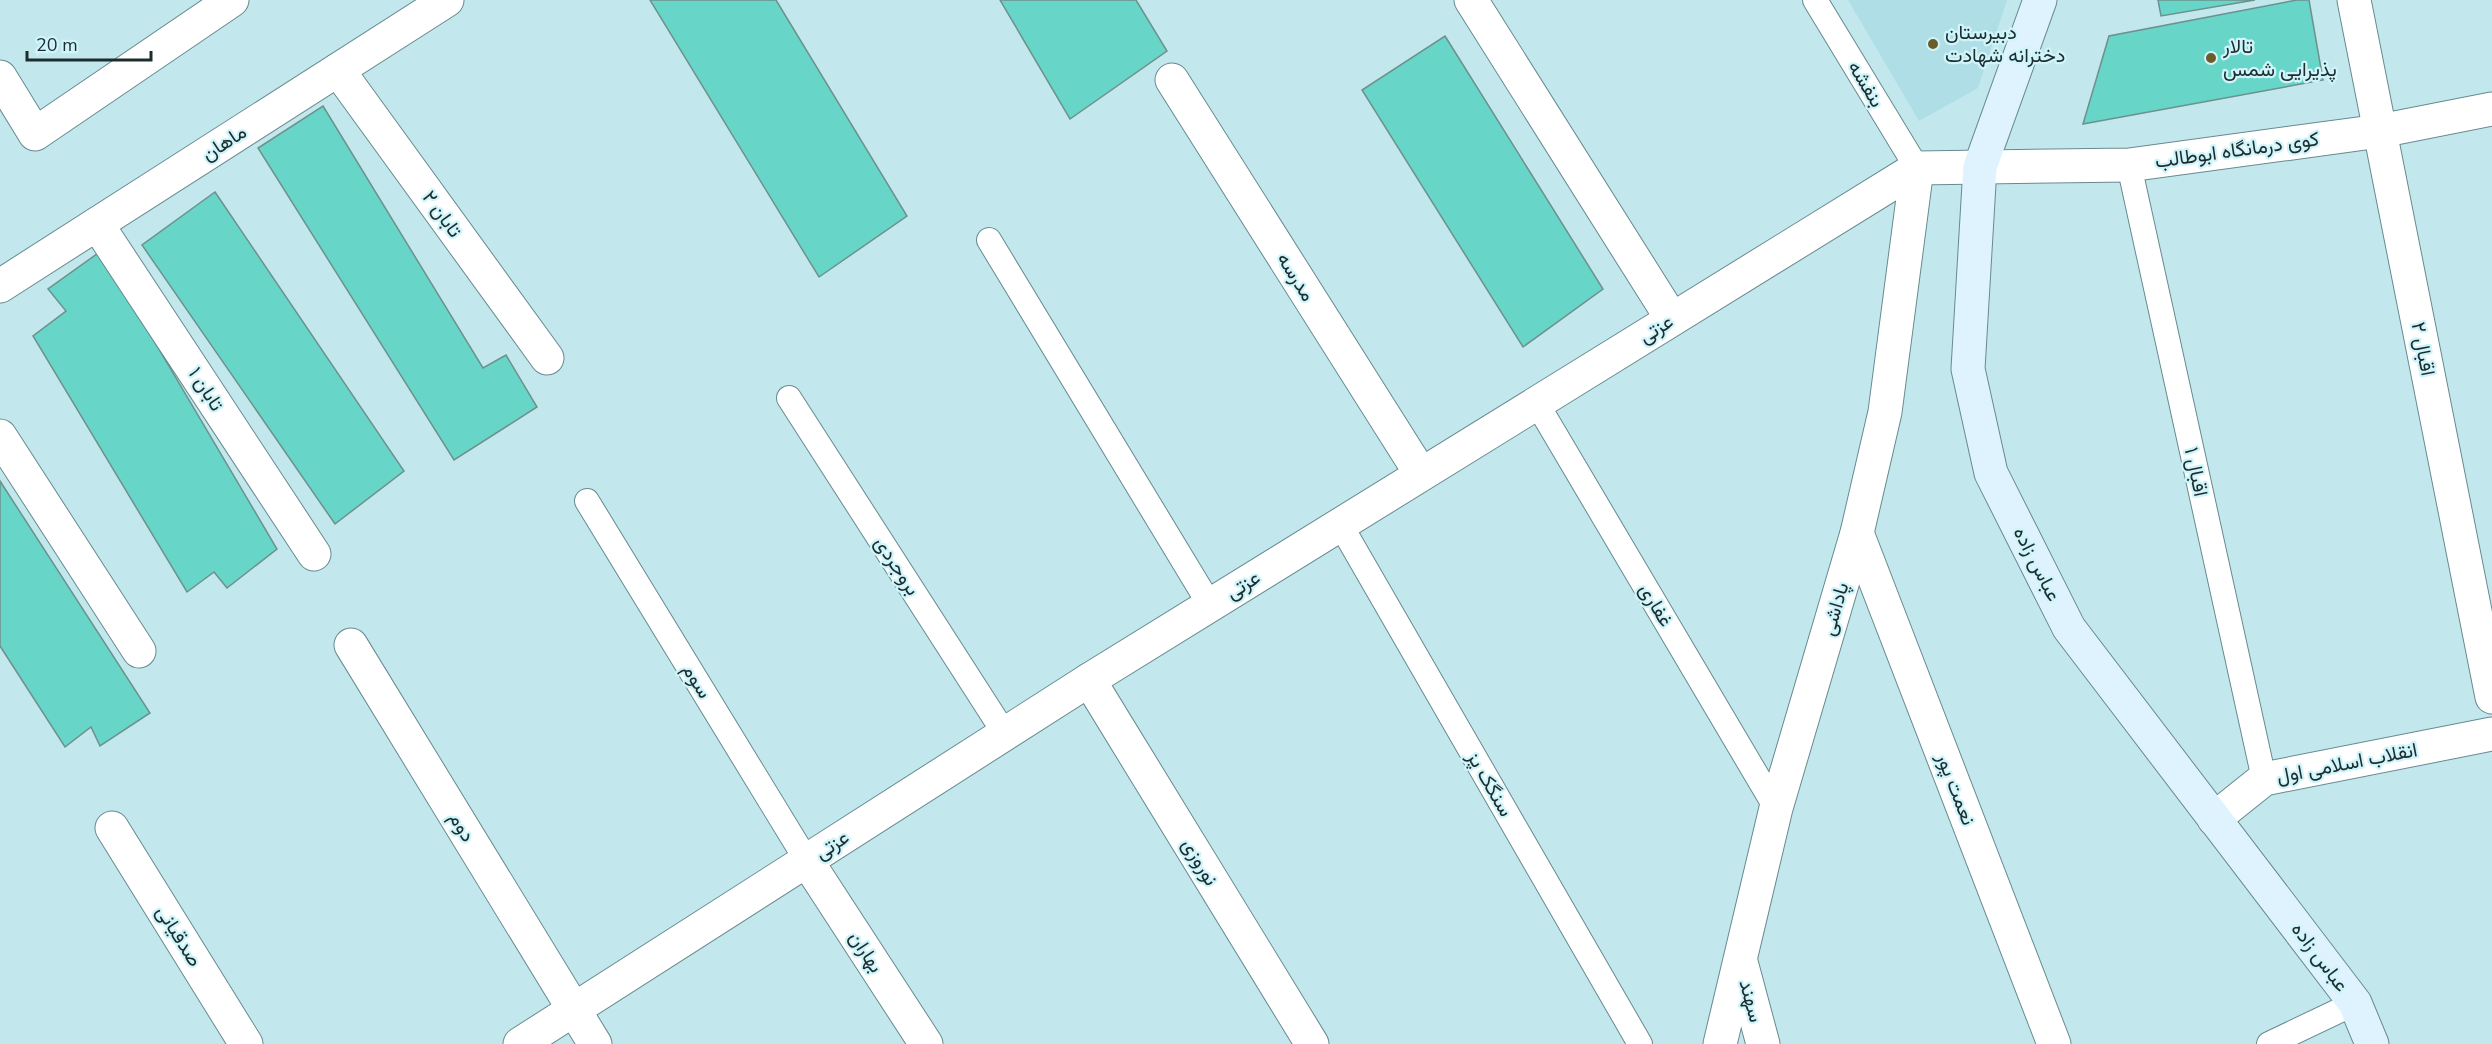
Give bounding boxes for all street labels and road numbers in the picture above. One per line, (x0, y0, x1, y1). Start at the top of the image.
street label: بنفشه (1842, 56, 1890, 112)
street label: ماهان (196, 118, 252, 168)
street label: کوی درمانگاه ابوطالب (2153, 125, 2321, 175)
street label: تابان ۲ (416, 185, 468, 243)
street label: مدرسه (1271, 247, 1321, 307)
street label: عزتی (1634, 308, 1678, 350)
street label: اقبال ۲ (2405, 320, 2441, 378)
street label: تابان ۱ (182, 362, 230, 416)
street label: اقبال ۱ (2178, 445, 2214, 499)
street label: عباس زاده (2007, 522, 2067, 606)
street label: بروجردی (868, 531, 926, 601)
street label: عزتی (1221, 564, 1265, 606)
street label: غفاری (1632, 578, 1680, 632)
street label: پاداشی (1815, 579, 1855, 639)
street label: سوم (676, 658, 718, 704)
street label: انقلاب اسلامی اول (2274, 736, 2420, 790)
street label: سنگک پز (1460, 745, 1520, 822)
street label: نعمت پور (1930, 748, 1982, 829)
street label: دوم (443, 807, 481, 847)
street label: عزتی (810, 824, 854, 866)
street label: نوروزی (1175, 833, 1225, 891)
street label: صدقیانی (150, 900, 208, 972)
street label: عباس زاده (2285, 917, 2355, 997)
street label: بهاران (842, 926, 890, 978)
street label: سهند (1732, 977, 1770, 1025)

